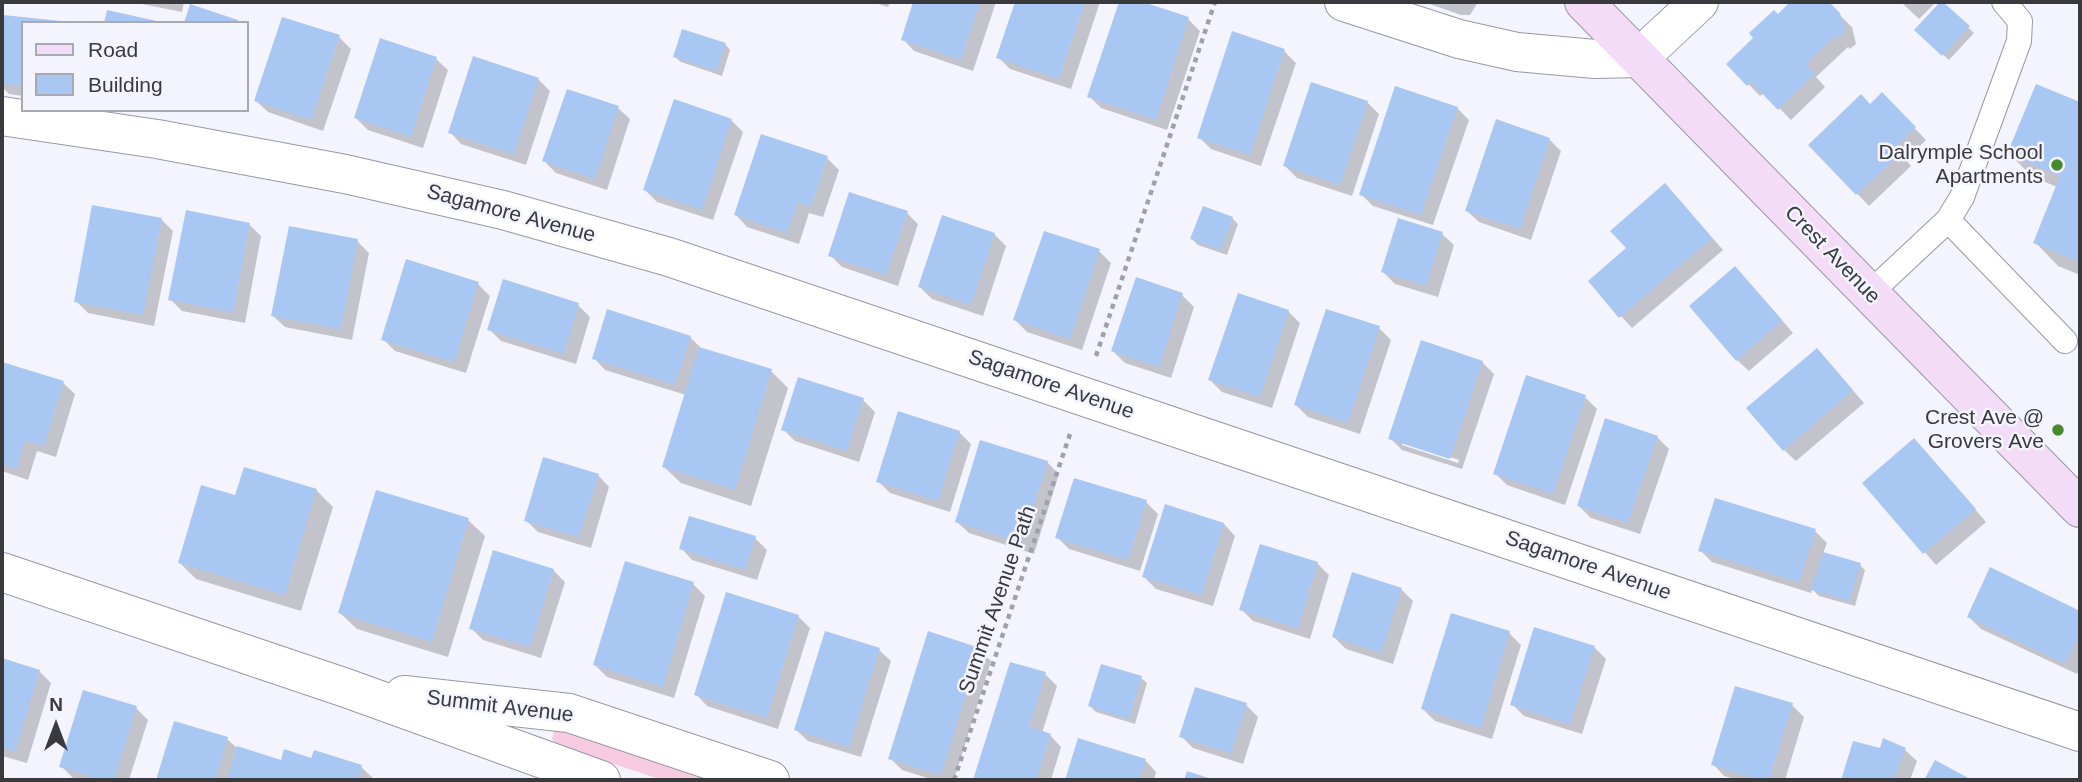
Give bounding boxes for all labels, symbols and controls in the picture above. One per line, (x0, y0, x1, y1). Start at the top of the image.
legend (21, 21, 248, 112)
text: Road (88, 38, 138, 61)
text: Building (88, 73, 163, 96)
place label: Dalrymple School Apartments (1878, 140, 2043, 190)
marker: Dalrymple School Apartments (2049, 157, 2065, 173)
street label: Sagamore Avenue (424, 179, 598, 249)
street label: Crest Avenue (1779, 201, 1885, 309)
street label: Sagamore Avenue (965, 345, 1137, 425)
place label: Crest Ave @ Grovers Ave (1925, 405, 2044, 455)
marker: Crest Ave @ Grovers Ave (2050, 422, 2066, 438)
street label: Summit Avenue Path (954, 503, 1042, 697)
street label: Sagamore Avenue (1502, 526, 1674, 606)
street label: Summit Avenue (425, 685, 575, 729)
north arrow (21, 691, 91, 761)
text: N (49, 694, 63, 715)

